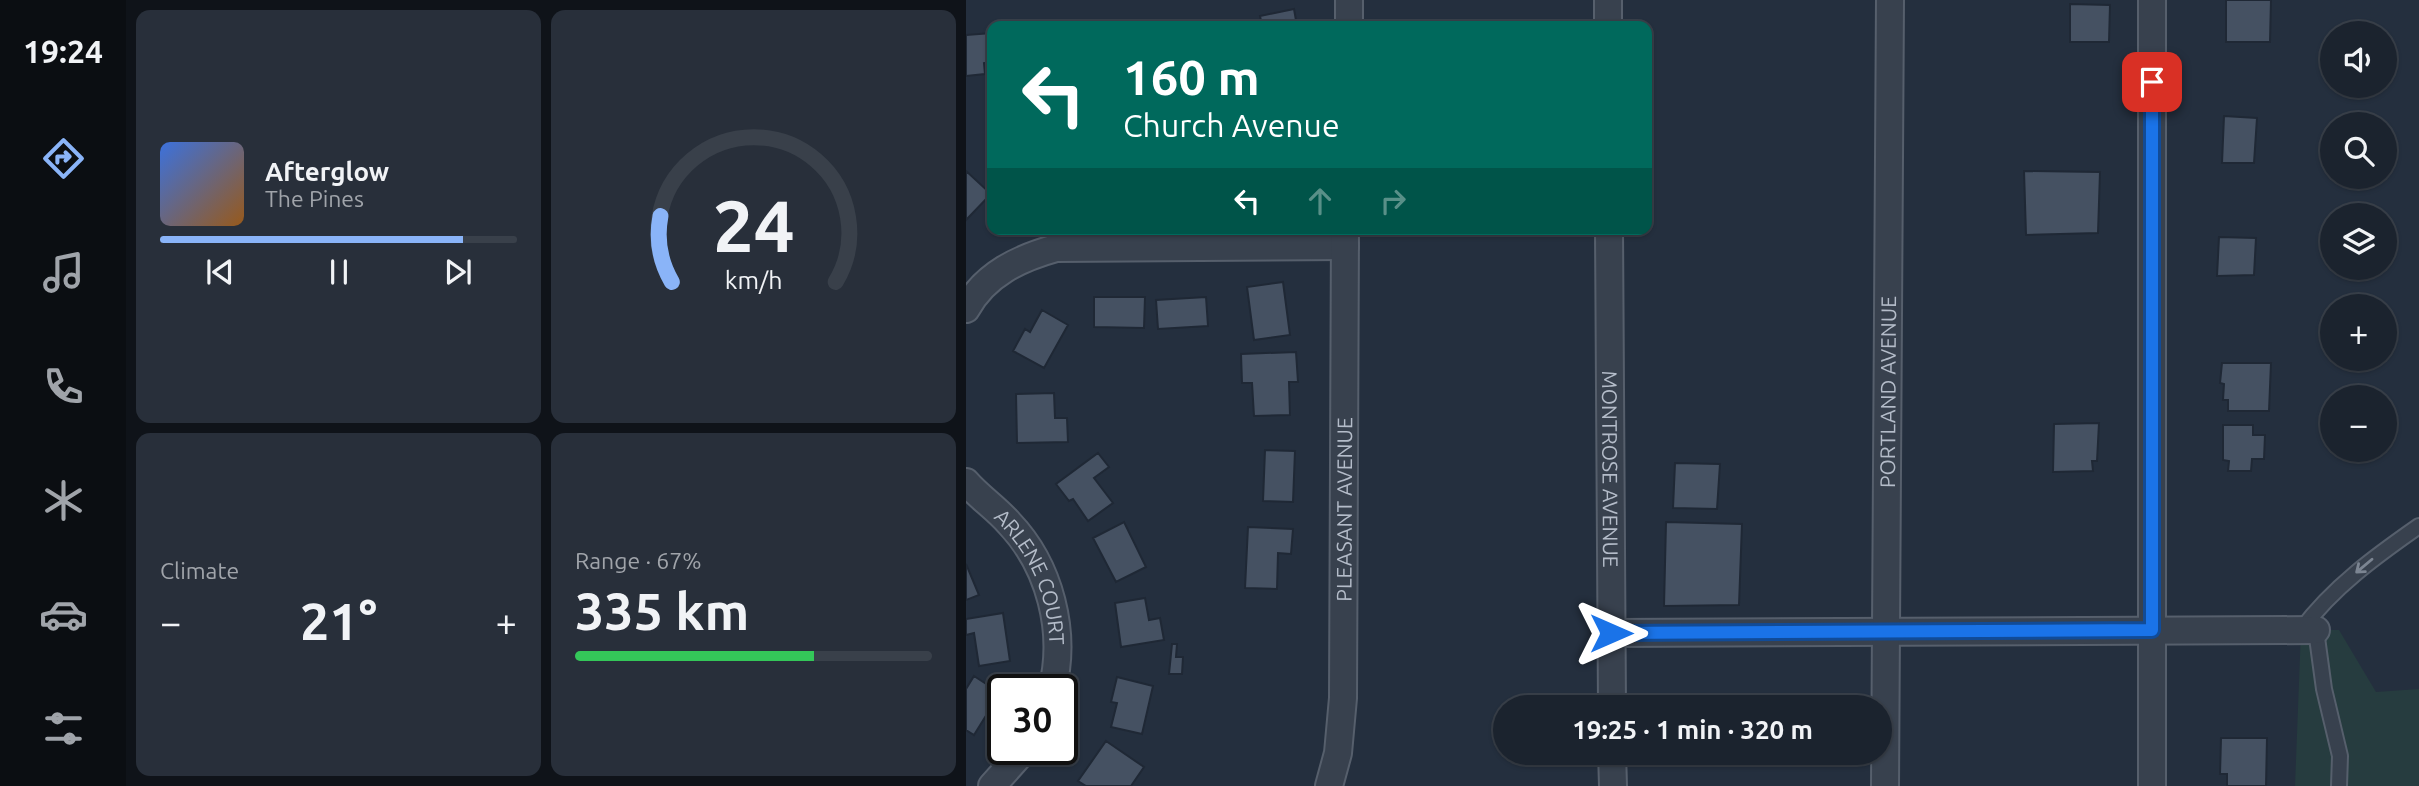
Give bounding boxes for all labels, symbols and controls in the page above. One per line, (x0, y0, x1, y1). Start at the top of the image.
map controls (2320, 21, 2397, 462)
button: sound (2320, 21, 2397, 98)
text: 19:24 (23, 33, 103, 69)
icon: left (1008, 49, 1099, 140)
text: 160 m (1123, 49, 1260, 104)
pin (2122, 52, 2182, 112)
icon: arrive (2133, 63, 2171, 101)
text: Church Avenue (1123, 107, 1340, 143)
button: search (2320, 112, 2397, 189)
icon: directions (39, 134, 88, 183)
text: Afterglow (265, 157, 389, 186)
icon: left (1228, 182, 1266, 220)
icon: ahead (1301, 182, 1339, 220)
icon: right (1374, 182, 1412, 220)
text: 24 (712, 185, 795, 267)
text: The Pines (265, 186, 364, 211)
button: layers (2320, 203, 2397, 280)
icon: music (39, 248, 88, 297)
icon: previous (201, 253, 239, 291)
icon: pause (320, 253, 358, 291)
icon: next (439, 253, 477, 291)
text: km/h (725, 266, 782, 294)
button: + (2320, 294, 2397, 371)
street label: PORTLAND AVENUE (1875, 296, 1900, 488)
icon: phone (39, 362, 88, 411)
street label: MONTROSE AVENUE (1598, 370, 1623, 568)
button: − (2320, 385, 2397, 462)
street label: PLEASANT AVENUE (1331, 417, 1356, 602)
icon: climate (39, 476, 88, 525)
street label: ARLENE COURT (990, 504, 1069, 646)
text: Range · 67% (575, 548, 702, 573)
text: Climate (160, 558, 239, 583)
one-way arrow (2356, 558, 2374, 574)
text: 335 km (575, 582, 749, 640)
icon: car (39, 590, 88, 639)
text: 21° (300, 592, 377, 650)
position arrow (1574, 596, 1648, 670)
text: − (160, 601, 181, 643)
text: + (496, 601, 517, 643)
speed limit sign: 30 (987, 674, 1078, 765)
icon: filters (39, 704, 88, 753)
text: 19:25 · 1 min · 320 m (1572, 715, 1813, 744)

